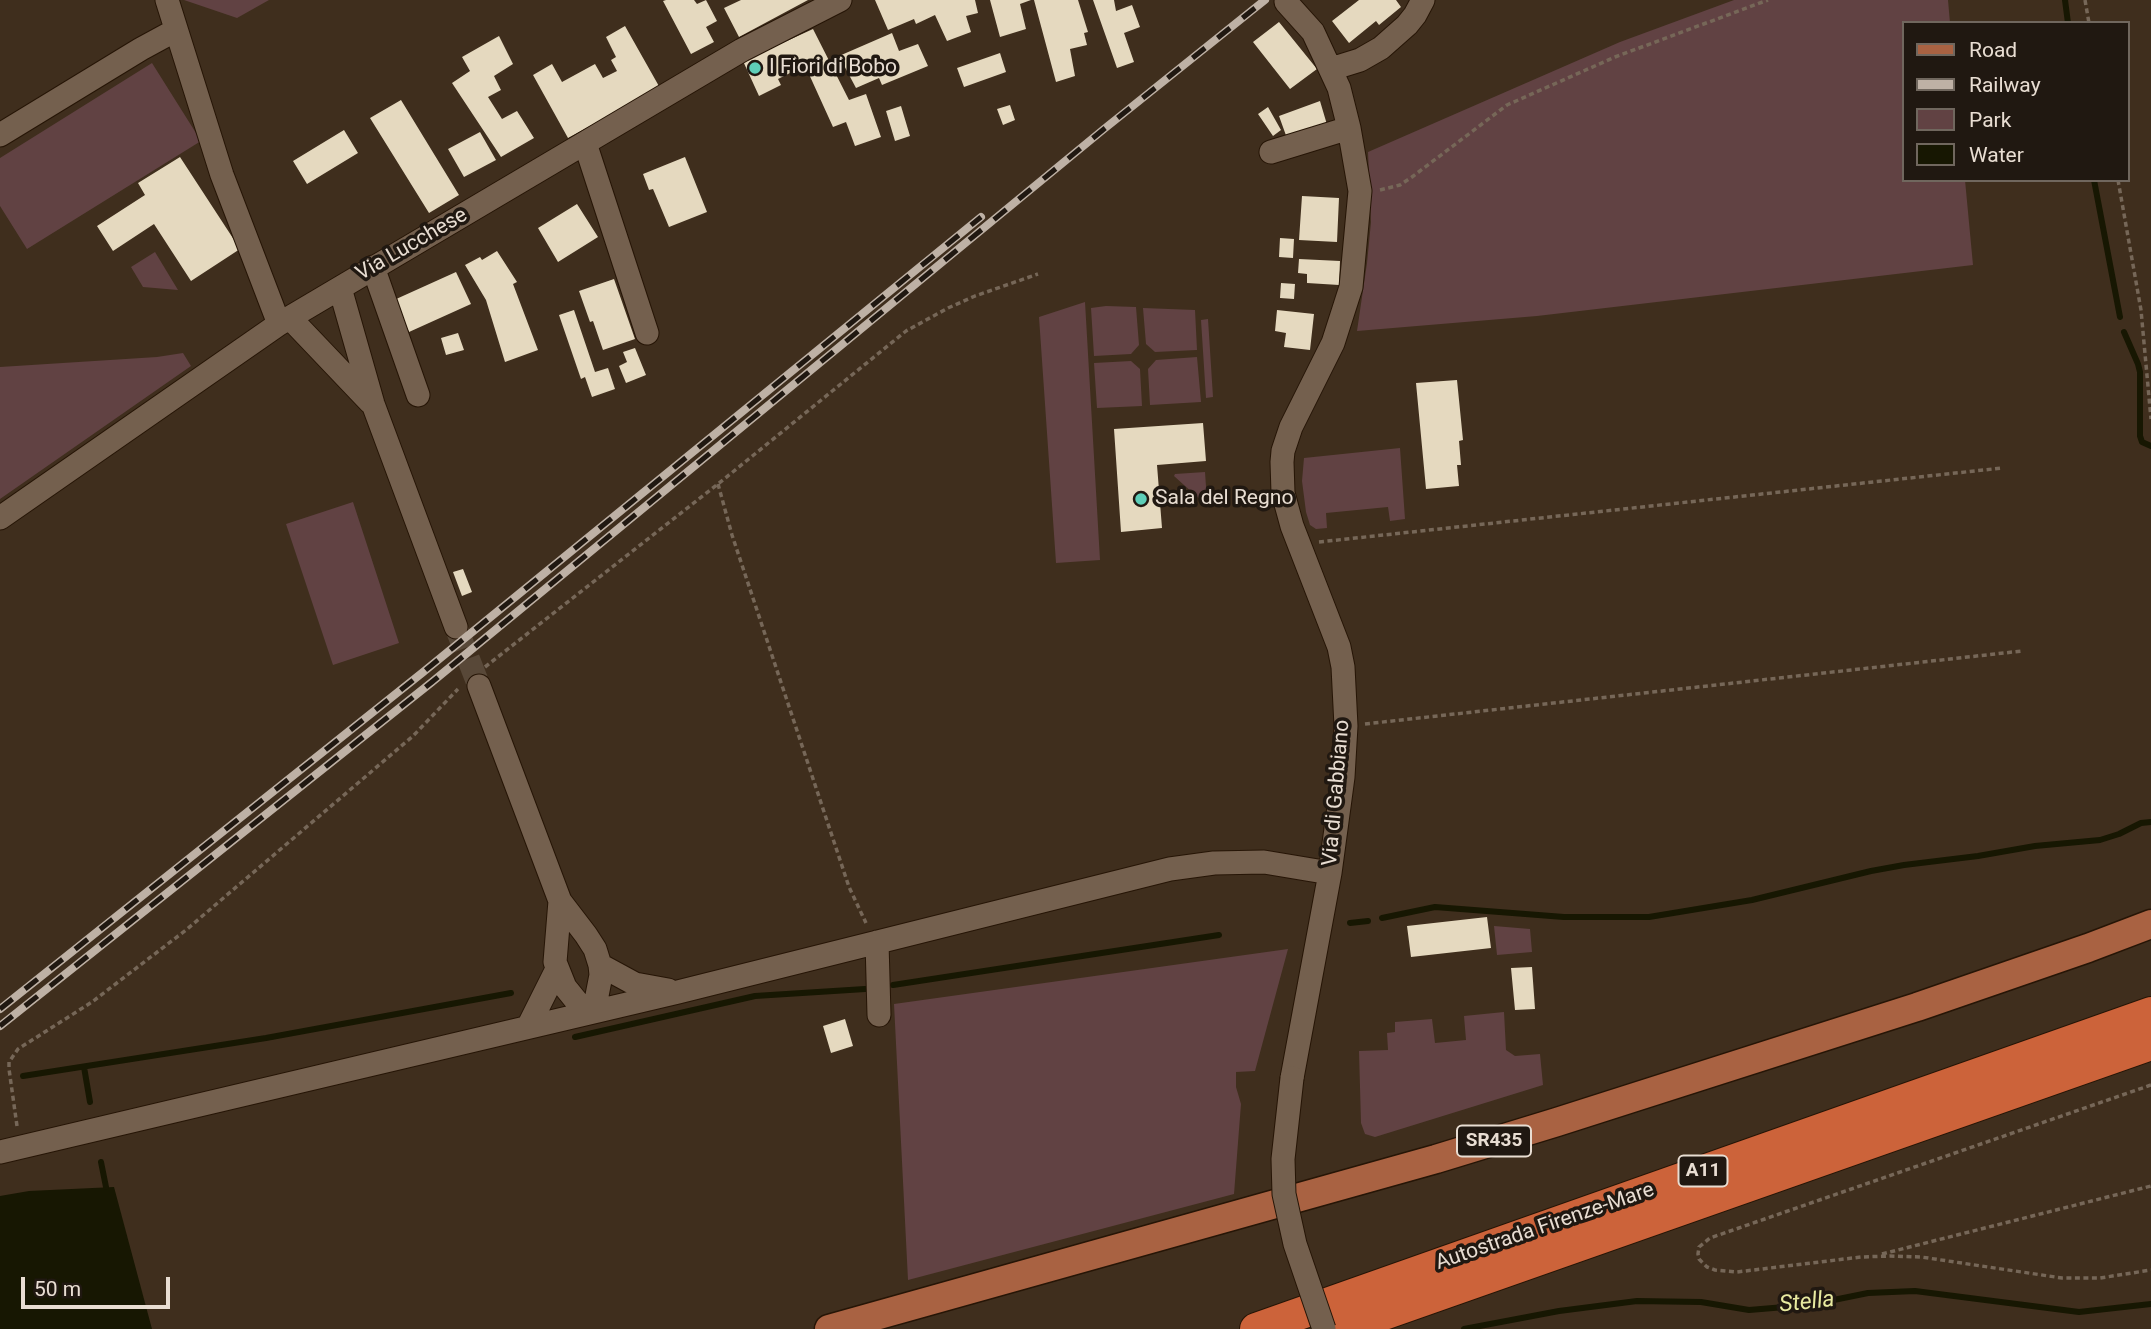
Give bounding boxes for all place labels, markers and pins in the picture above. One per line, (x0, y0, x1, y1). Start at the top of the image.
place label: I Fiori di Bobo (769, 55, 897, 81)
marker: I Fiori di Bobo (747, 60, 763, 76)
place label: Sala del Regno (1155, 486, 1293, 512)
marker: Sala del Regno (1133, 491, 1149, 507)

